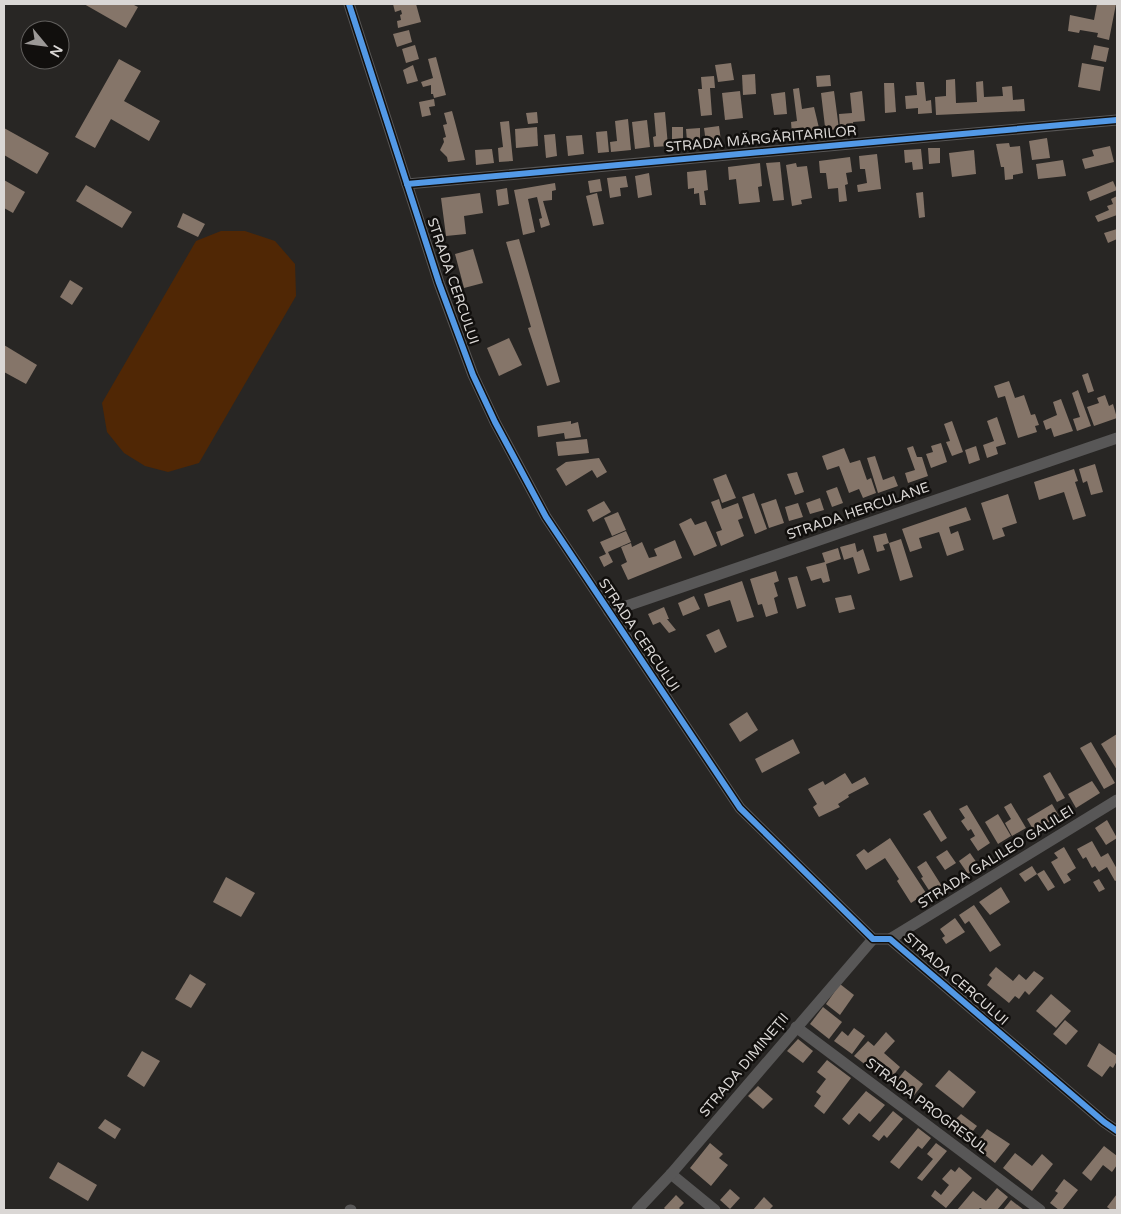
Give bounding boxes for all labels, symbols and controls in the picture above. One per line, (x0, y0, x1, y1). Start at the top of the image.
north arrow (20, 20, 70, 70)
text: N (46, 42, 66, 60)
street label: STRADA MĂRGĂRITARILOR (665, 122, 857, 156)
street label: STRADA CERCULUI (423, 215, 483, 347)
street label: STRADA HERCULANE (784, 479, 932, 543)
street label: STRADA CERCULUI (595, 575, 683, 695)
street label: STRADA GALILEO GALILEI (915, 802, 1077, 912)
street label: STRADA CERCULUI (900, 929, 1012, 1029)
street label: STRADA DIMINEȚII (696, 1010, 792, 1120)
street label: STRADA PROGRESUL (862, 1054, 992, 1158)

